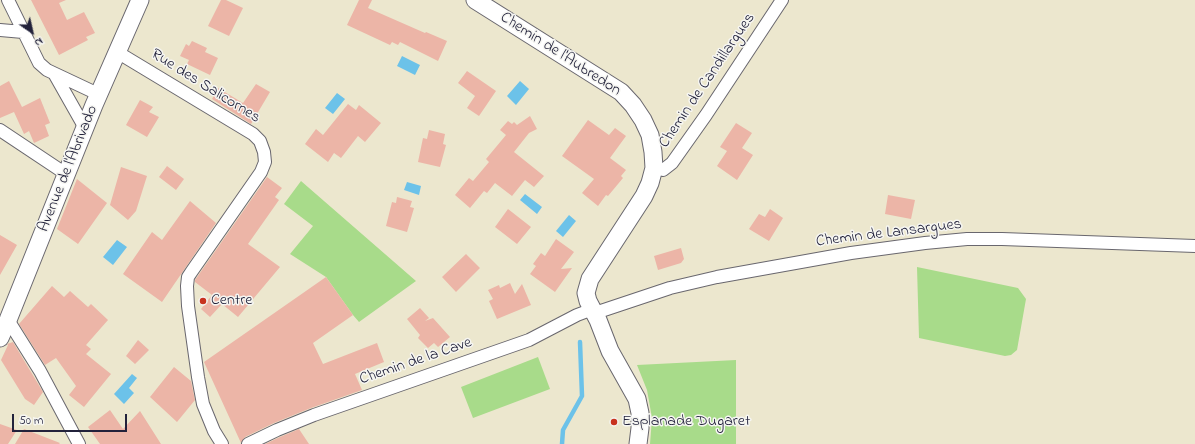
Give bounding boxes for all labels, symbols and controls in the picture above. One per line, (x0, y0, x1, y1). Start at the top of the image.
street label: Chemin de l'Aubredon (496, 9, 624, 101)
street label: Chemin de Candillargues (656, 10, 760, 152)
north arrow (12, 12, 52, 52)
text: N (31, 33, 46, 51)
street label: Rue des Salicornes (147, 46, 263, 128)
street label: Avenue de l'Abrivado (35, 103, 103, 235)
street label: Chemin de Lansargues (815, 216, 963, 252)
place label: Centre (211, 291, 252, 311)
marker: Centre (198, 296, 208, 306)
street label: Chemin de la Cave (357, 334, 475, 390)
scale bar (14, 406, 129, 432)
text: 50 m (19, 412, 43, 430)
place label: Esplanade Dugaret (622, 412, 750, 432)
marker: Esplanade Dugaret (609, 417, 619, 427)

